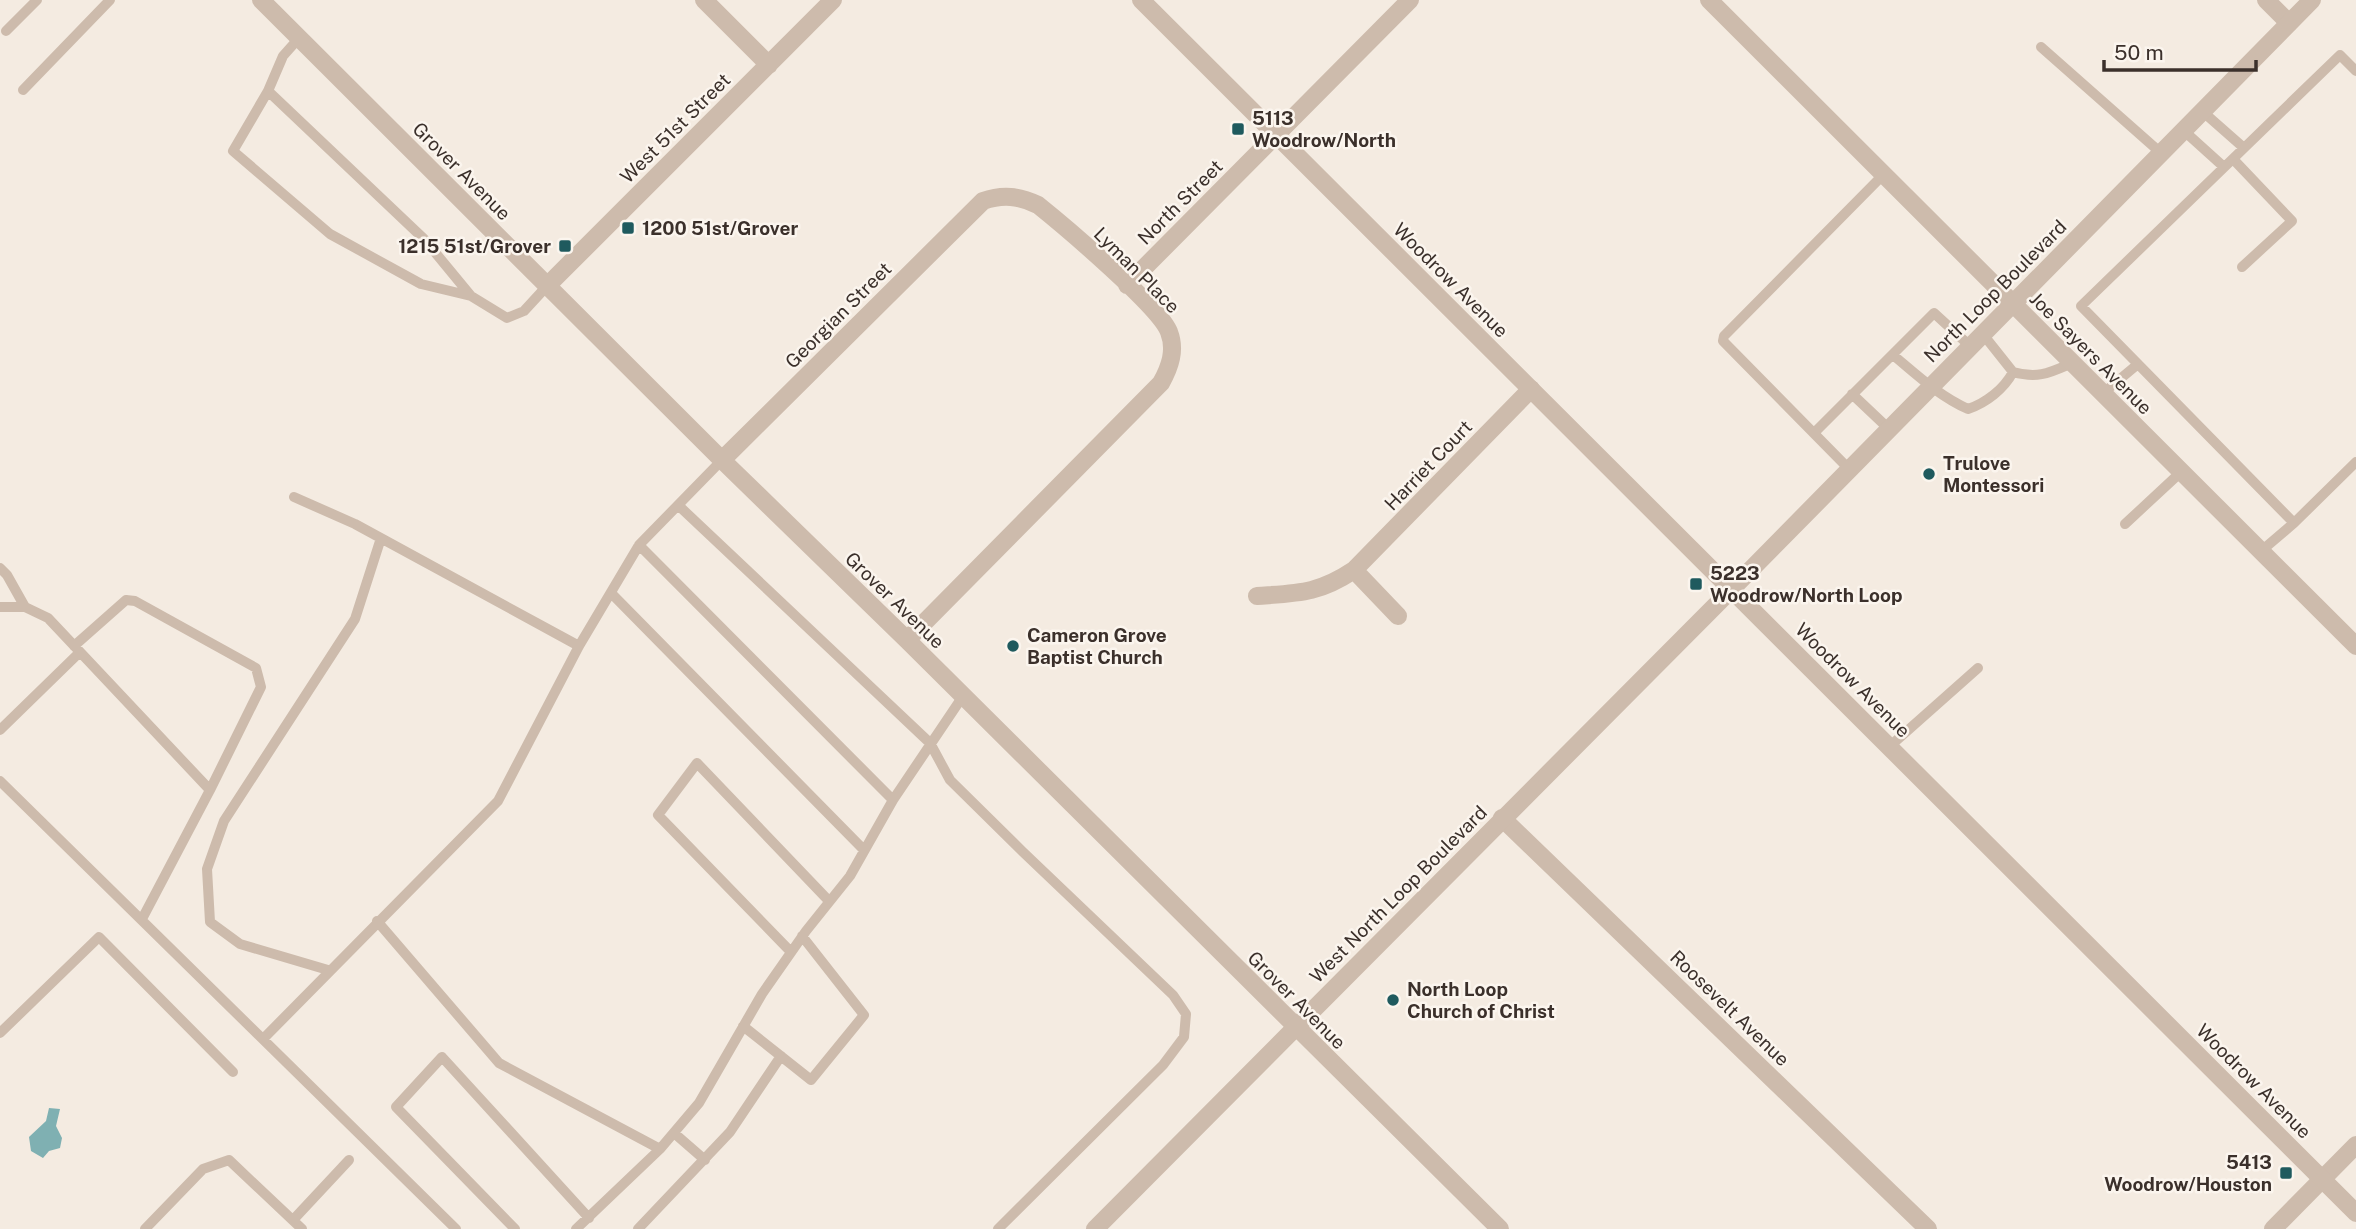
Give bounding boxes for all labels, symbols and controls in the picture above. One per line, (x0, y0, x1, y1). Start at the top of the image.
scale bar (2104, 28, 2256, 72)
text: 50 m (2114, 40, 2164, 65)
street label: West 51st Street (616, 69, 734, 187)
place label: 5113 Woodrow/North (1252, 107, 1396, 151)
street label: Grover Avenue (409, 118, 515, 224)
marker: 5113 Woodrow/North (1230, 121, 1246, 137)
street label: North Street (1133, 155, 1227, 249)
street label: North Loop Boulevard (1919, 215, 2071, 367)
place label: 1200 51st/Grover (642, 217, 798, 239)
street label: Woodrow Avenue (1389, 218, 1513, 342)
marker: 1200 51st/Grover (620, 220, 636, 236)
street label: Lyman Place (1090, 223, 1184, 317)
place label: 1215 51st/Grover (398, 235, 551, 257)
marker: 1215 51st/Grover (557, 238, 573, 254)
street label: Georgian Street (780, 257, 896, 373)
street label: Joe Sayers Avenue (2025, 287, 2157, 419)
street label: Harriet Court (1380, 416, 1476, 514)
place label: Trulove Montessori (1943, 452, 2044, 496)
marker: Trulove Montessori (1921, 466, 1937, 482)
street label: Grover Avenue (841, 547, 949, 653)
place label: 5223 Woodrow/North Loop (1710, 562, 1902, 606)
marker: 5223 Woodrow/North Loop (1688, 576, 1704, 592)
street label: Woodrow Avenue (1791, 618, 1915, 742)
place label: Cameron Grove Baptist Church (1027, 624, 1167, 668)
marker: Cameron Grove Baptist Church (1005, 638, 1021, 654)
street label: West North Loop Boulevard (1305, 801, 1491, 987)
street label: Roosevelt Avenue (1666, 946, 1794, 1070)
street label: Grover Avenue (1244, 947, 1350, 1053)
place label: North Loop Church of Christ (1407, 978, 1555, 1022)
marker: North Loop Church of Christ (1385, 992, 1401, 1008)
street label: Woodrow Avenue (2192, 1019, 2316, 1143)
place label: 5413 Woodrow/Houston (2104, 1151, 2272, 1195)
marker: 5413 Woodrow/Houston (2278, 1165, 2294, 1181)

